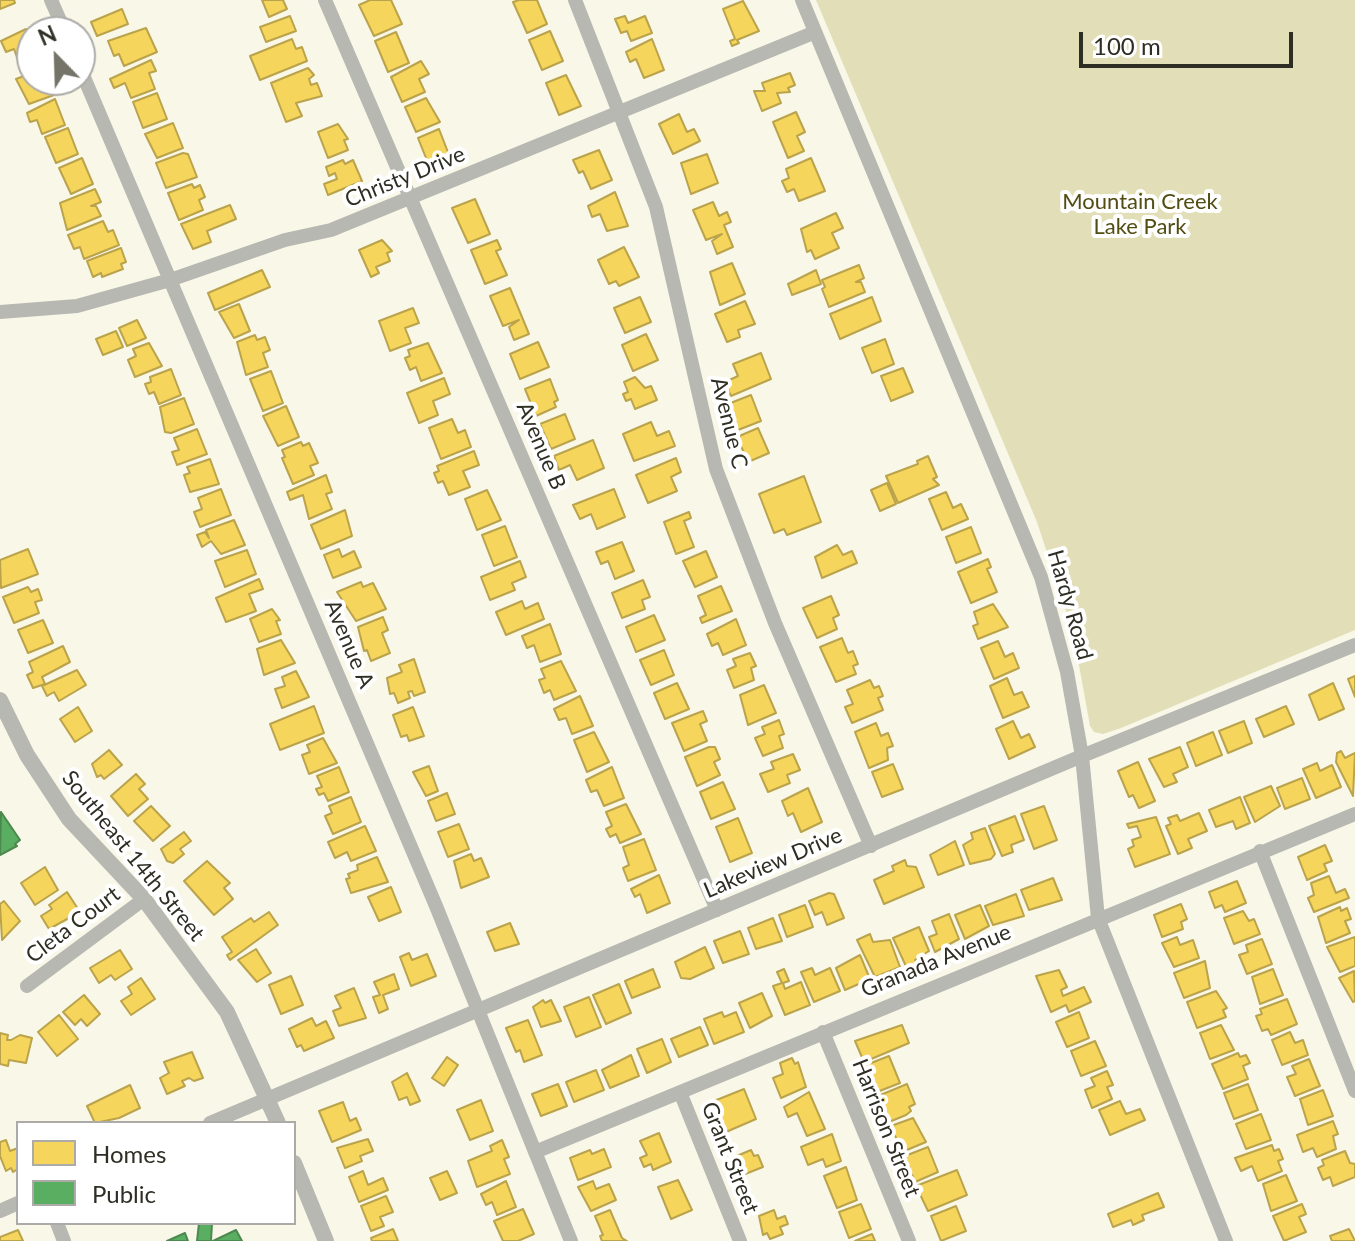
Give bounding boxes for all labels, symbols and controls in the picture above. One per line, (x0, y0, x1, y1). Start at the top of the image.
north arrow (16, 16, 96, 96)
scale bar (1083, 16, 1297, 66)
text: N (34, 20, 60, 51)
text: 100 m (1093, 31, 1161, 60)
street label: Christy Drive (341, 141, 469, 213)
park label: Mountain Creek Lake Park (1062, 189, 1218, 240)
street label: Avenue C (705, 375, 753, 471)
street label: Avenue B (511, 398, 571, 494)
street label: Hardy Road (1042, 547, 1098, 663)
street label: Avenue A (319, 596, 379, 692)
street label: Southeast 14th Street (56, 765, 210, 947)
street label: Lakeview Drive (700, 822, 846, 904)
street label: Cleta Court (21, 881, 125, 969)
street label: Granada Avenue (857, 919, 1015, 1003)
street label: Harrison Street (846, 1055, 926, 1201)
street label: Grant Street (696, 1098, 764, 1218)
legend (16, 1121, 296, 1225)
text: Homes (92, 1139, 166, 1168)
text: Public (92, 1179, 156, 1208)

